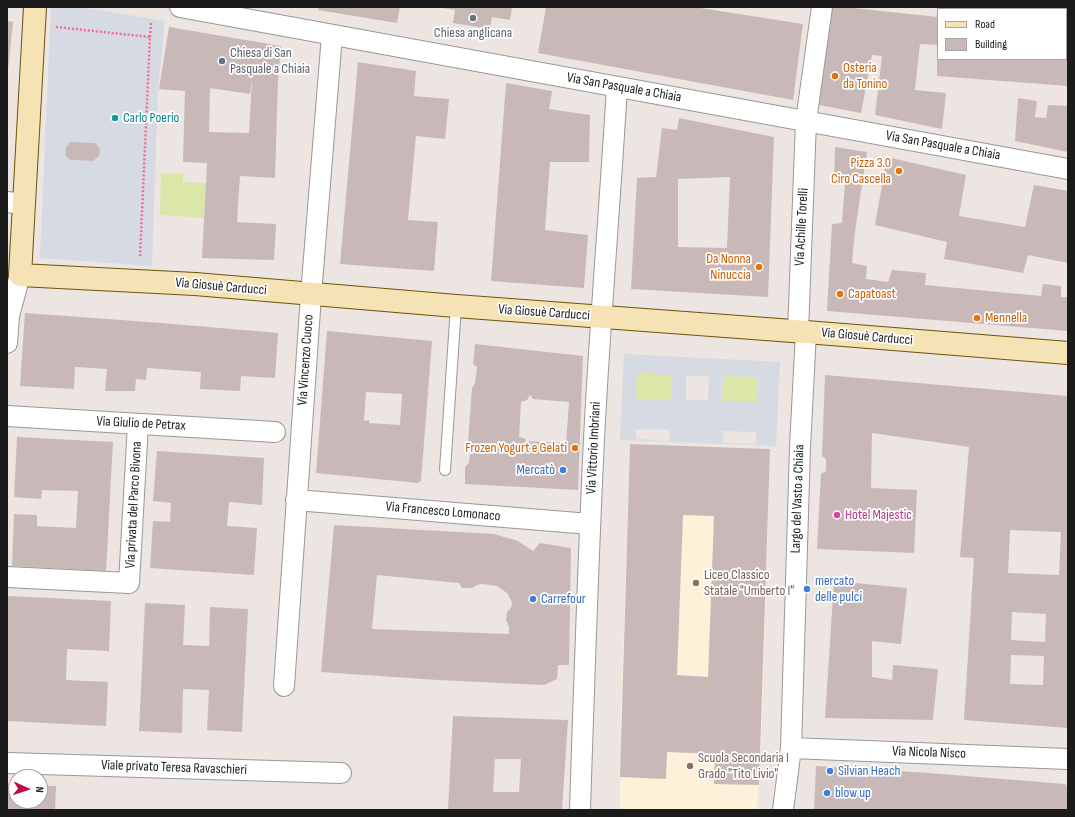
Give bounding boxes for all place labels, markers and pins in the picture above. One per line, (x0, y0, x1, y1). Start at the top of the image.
marker: Chiesa anglicana (468, 13, 478, 23)
place label: Chiesa anglicana (434, 25, 512, 41)
place label: Chiesa di San Pasquale a Chiaia (230, 45, 310, 78)
marker: Chiesa di San Pasquale a Chiaia (217, 56, 227, 66)
place label: Osteria da Tonino (843, 60, 887, 92)
marker: Osteria da Tonino (830, 71, 840, 81)
place label: Carlo Poerio (123, 110, 179, 126)
marker: Carlo Poerio (110, 113, 120, 123)
place label: Pizza 3.0 Ciro Cascella (831, 155, 891, 188)
marker: Pizza 3.0 Ciro Cascella (894, 166, 904, 176)
place label: Da Nonna Ninuccia (706, 251, 751, 284)
marker: Da Nonna Ninuccia (754, 262, 764, 272)
place label: Capatoast (848, 286, 896, 302)
marker: Capatoast (835, 289, 845, 299)
place label: Mennella (985, 310, 1027, 326)
marker: Mennella (972, 313, 982, 323)
place label: Frozen Yogurt e Gelati (465, 440, 567, 456)
marker: Frozen Yogurt e Gelati (570, 443, 580, 453)
place label: Mercatò (516, 462, 555, 478)
marker: Mercatò (558, 465, 568, 475)
place label: Hotel Majestic (845, 507, 912, 523)
marker: Hotel Majestic (832, 510, 842, 520)
place label: Liceo Classico Statale "Umberto I" (704, 567, 794, 600)
place label: mercato delle pulci (815, 573, 862, 606)
marker: Liceo Classico Statale "Umberto I" (691, 578, 701, 588)
marker: mercato delle pulci (802, 584, 812, 594)
place label: Carrefour (541, 591, 586, 607)
marker: Carrefour (528, 594, 538, 604)
place label: Scuola Secondaria I Grado "Tito Livio" (698, 750, 789, 782)
marker: Scuola Secondaria I Grado "Tito Livio" (685, 761, 695, 771)
place label: Silvian Heach (838, 763, 901, 779)
marker: Silvian Heach (825, 766, 835, 776)
place label: blow up (835, 785, 871, 801)
marker: blow up (822, 788, 832, 798)

